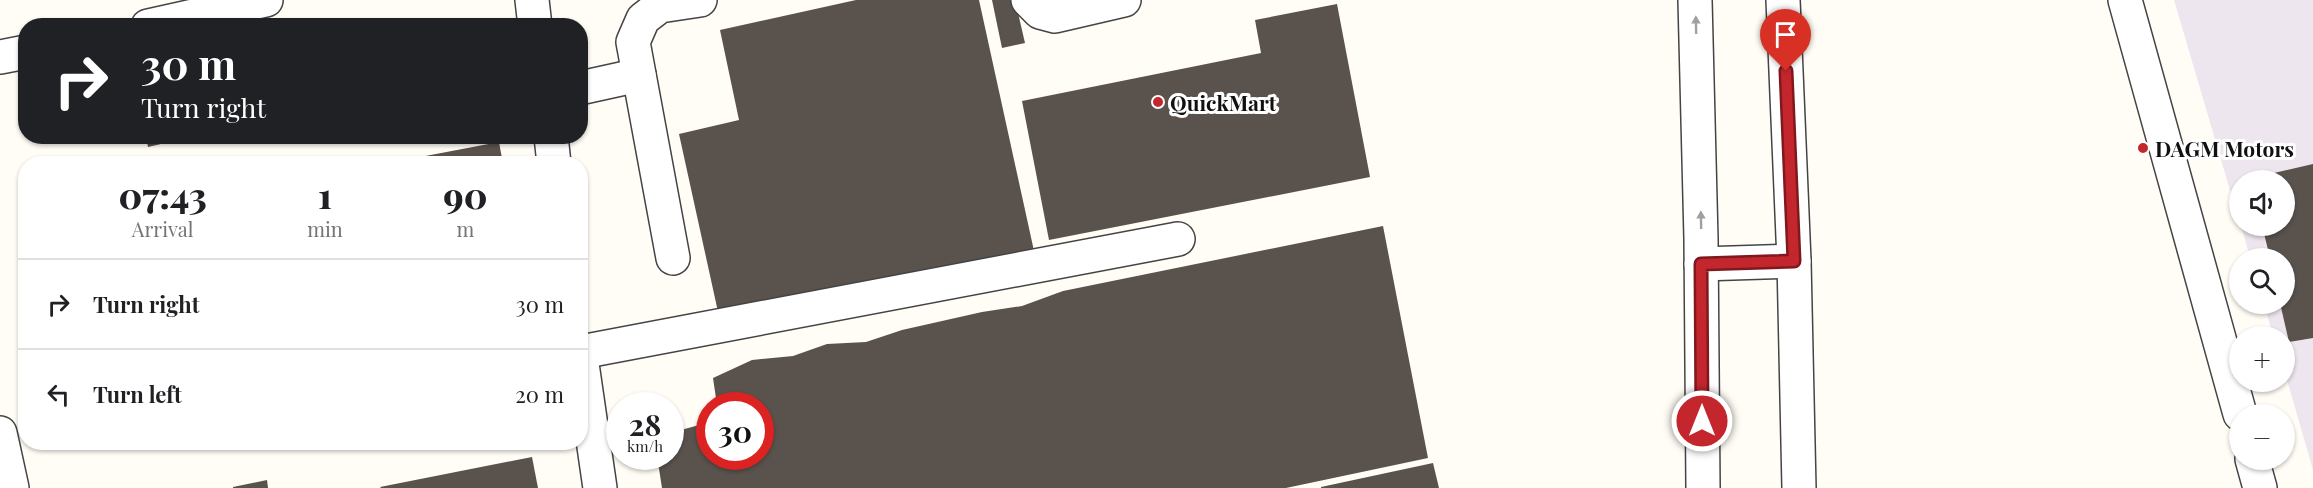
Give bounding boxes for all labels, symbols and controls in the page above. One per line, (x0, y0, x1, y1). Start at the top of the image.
pin (1760, 9, 1811, 71)
one-way arrow (1691, 15, 1700, 34)
icon: arrive (1769, 18, 1802, 51)
text: 30 m (141, 35, 236, 91)
icon: right (42, 42, 120, 120)
place label: QuickMart (1170, 88, 1277, 116)
text: Turn right (141, 89, 266, 125)
marker: QuickMart (1151, 95, 1165, 109)
place label: DAGM Motors (2155, 134, 2294, 162)
marker: DAGM Motors (2136, 141, 2150, 155)
text: 07:43 (118, 170, 207, 218)
text: 1 (318, 170, 332, 218)
text: 90 (443, 170, 487, 218)
map controls (2229, 170, 2295, 470)
button: sound (2229, 170, 2295, 236)
one-way arrow (1696, 210, 1705, 229)
text: Arrival (132, 215, 193, 242)
text: min (307, 215, 343, 242)
text: m (456, 215, 474, 242)
button: search (2229, 248, 2295, 314)
icon: right (42, 288, 75, 321)
text: Turn right (93, 289, 199, 319)
text: 30 m (516, 289, 564, 319)
button: + (2229, 326, 2295, 392)
icon: left (42, 378, 75, 411)
text: Turn left (93, 379, 182, 409)
text: 20 m (515, 379, 564, 409)
position arrow (1670, 389, 1734, 453)
speed limit sign: 30 (696, 392, 774, 470)
text: 28 (629, 404, 661, 444)
button: − (2229, 404, 2295, 470)
text: km/h (627, 436, 663, 456)

